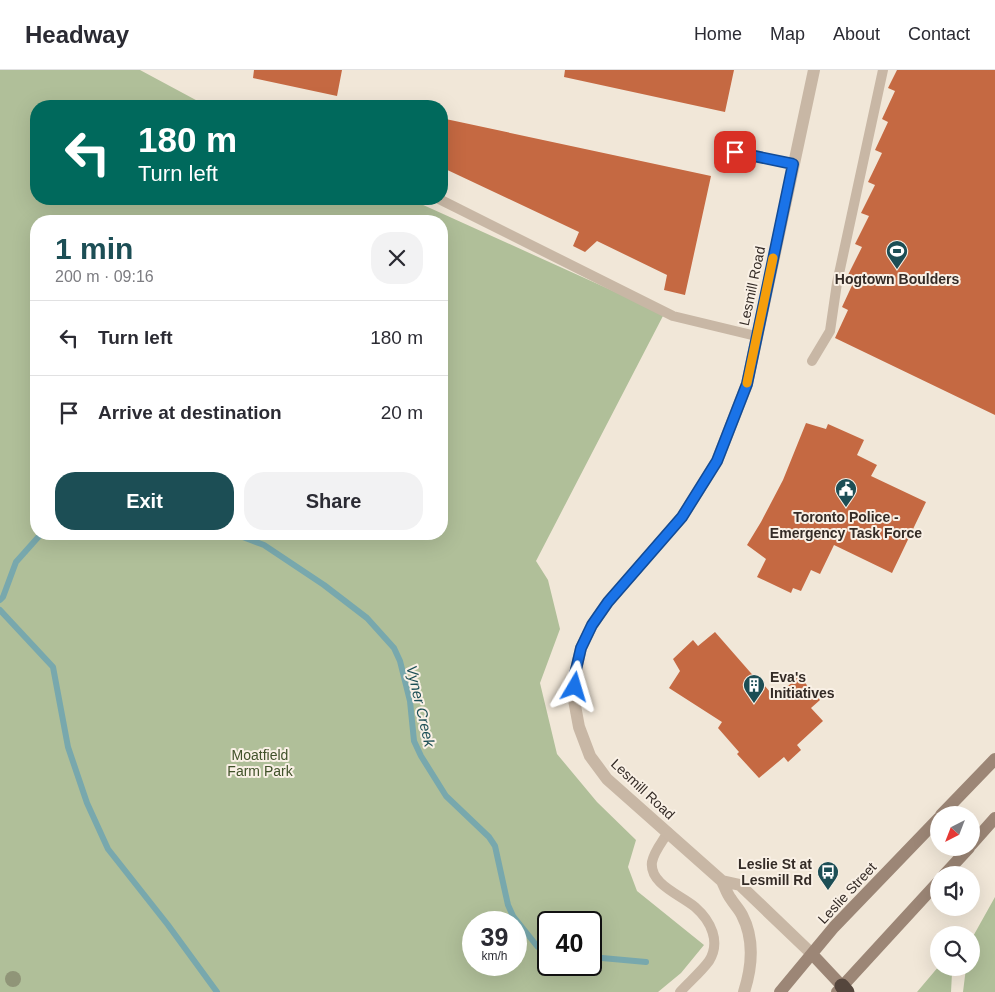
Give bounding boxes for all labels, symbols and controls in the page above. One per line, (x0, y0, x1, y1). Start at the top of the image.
text: Headway (25, 21, 129, 48)
text: Home (694, 24, 742, 44)
text: Map (770, 24, 805, 44)
text: About (833, 24, 880, 44)
text: Contact (908, 24, 970, 44)
icon: left (55, 120, 120, 185)
text: 180 m (138, 120, 237, 159)
pin (714, 131, 756, 173)
icon: arrive (721, 138, 749, 166)
text: Turn left (138, 161, 218, 186)
text: 1 min (55, 232, 133, 265)
button: close (371, 232, 423, 284)
sports icon: Hogtown Boulders (885, 239, 909, 270)
street label: Lesmill Road (736, 245, 768, 327)
text: 200 m · 09:16 (55, 268, 154, 285)
place label: Hogtown Boulders (835, 271, 959, 287)
icon: left (55, 324, 83, 352)
text: Turn left (98, 327, 173, 348)
text: 180 m (370, 327, 423, 348)
icon: arrive (55, 399, 83, 427)
text: Arrive at destination (98, 402, 282, 423)
text: 20 m (381, 402, 423, 423)
button: Exit (55, 472, 234, 530)
button: Share (244, 472, 423, 530)
public building icon: Toronto Police - Emergency Task Force (834, 477, 858, 508)
place label: Toronto Police - Emergency Task Force (770, 509, 922, 541)
position arrow (548, 660, 600, 712)
water label: Vyner Creek (403, 664, 439, 750)
place label: Eva's Initiatives (770, 669, 835, 701)
building icon: Eva's Initiatives (742, 673, 766, 704)
park label: Moatfield Farm Park (227, 747, 294, 779)
street label: Lesmill Road (608, 756, 678, 822)
north arrow (930, 806, 980, 856)
map controls (930, 806, 980, 976)
place label: Leslie St at Lesmill Rd (738, 856, 812, 888)
street label: Leslie Street (815, 859, 879, 927)
bus stop icon: Leslie St at Lesmill Rd (816, 860, 840, 891)
button: sound (930, 866, 980, 916)
speed limit sign: 40 (537, 911, 602, 976)
text: 39 (481, 923, 508, 951)
button: search (930, 926, 980, 976)
text: km/h (481, 949, 508, 963)

